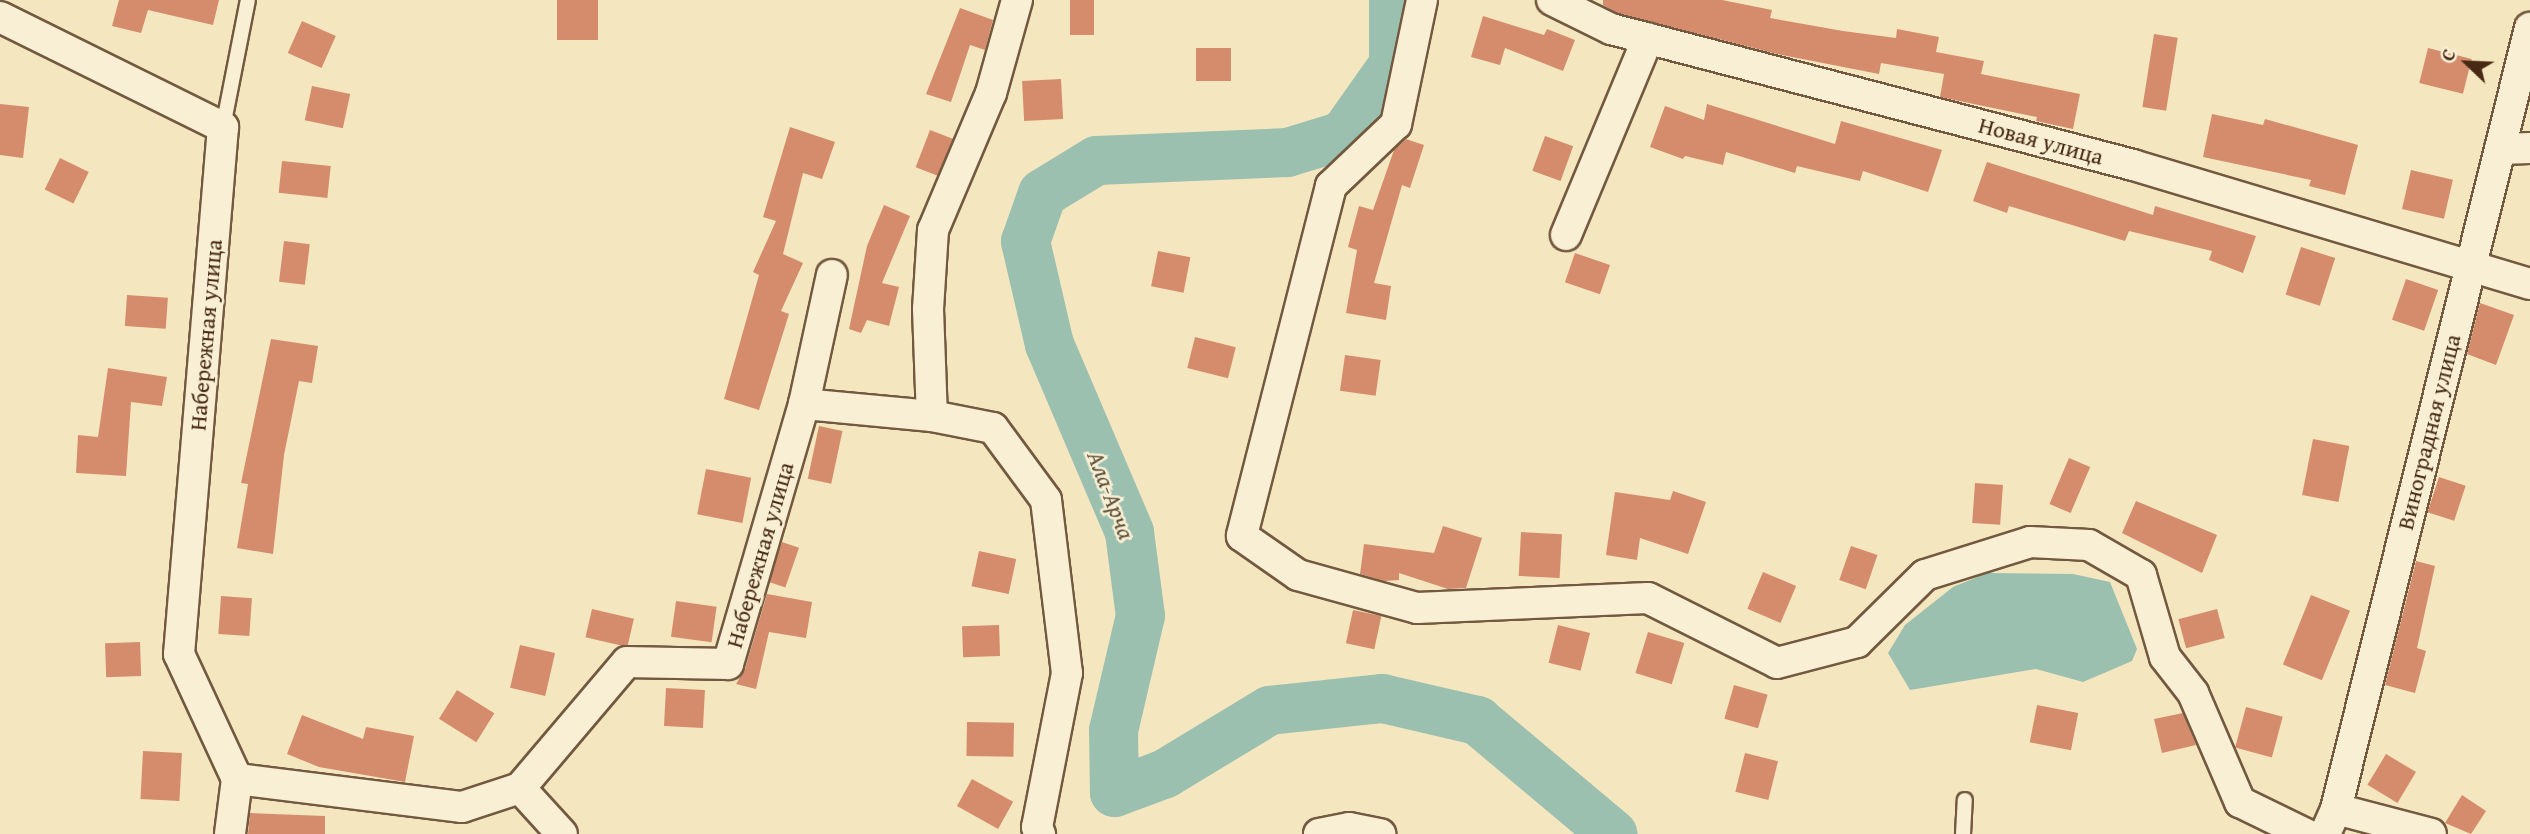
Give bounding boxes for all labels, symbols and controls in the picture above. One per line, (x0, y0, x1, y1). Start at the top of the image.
north arrow (2432, 28, 2502, 98)
text: С (2433, 44, 2463, 65)
street label: Новая улица (1976, 111, 2106, 171)
street label: Набережная улица (184, 238, 228, 432)
street label: Виноградная улица (2391, 331, 2467, 533)
water label: Ала-Арча (1081, 447, 1141, 543)
street label: Набережная улица (720, 459, 800, 651)

